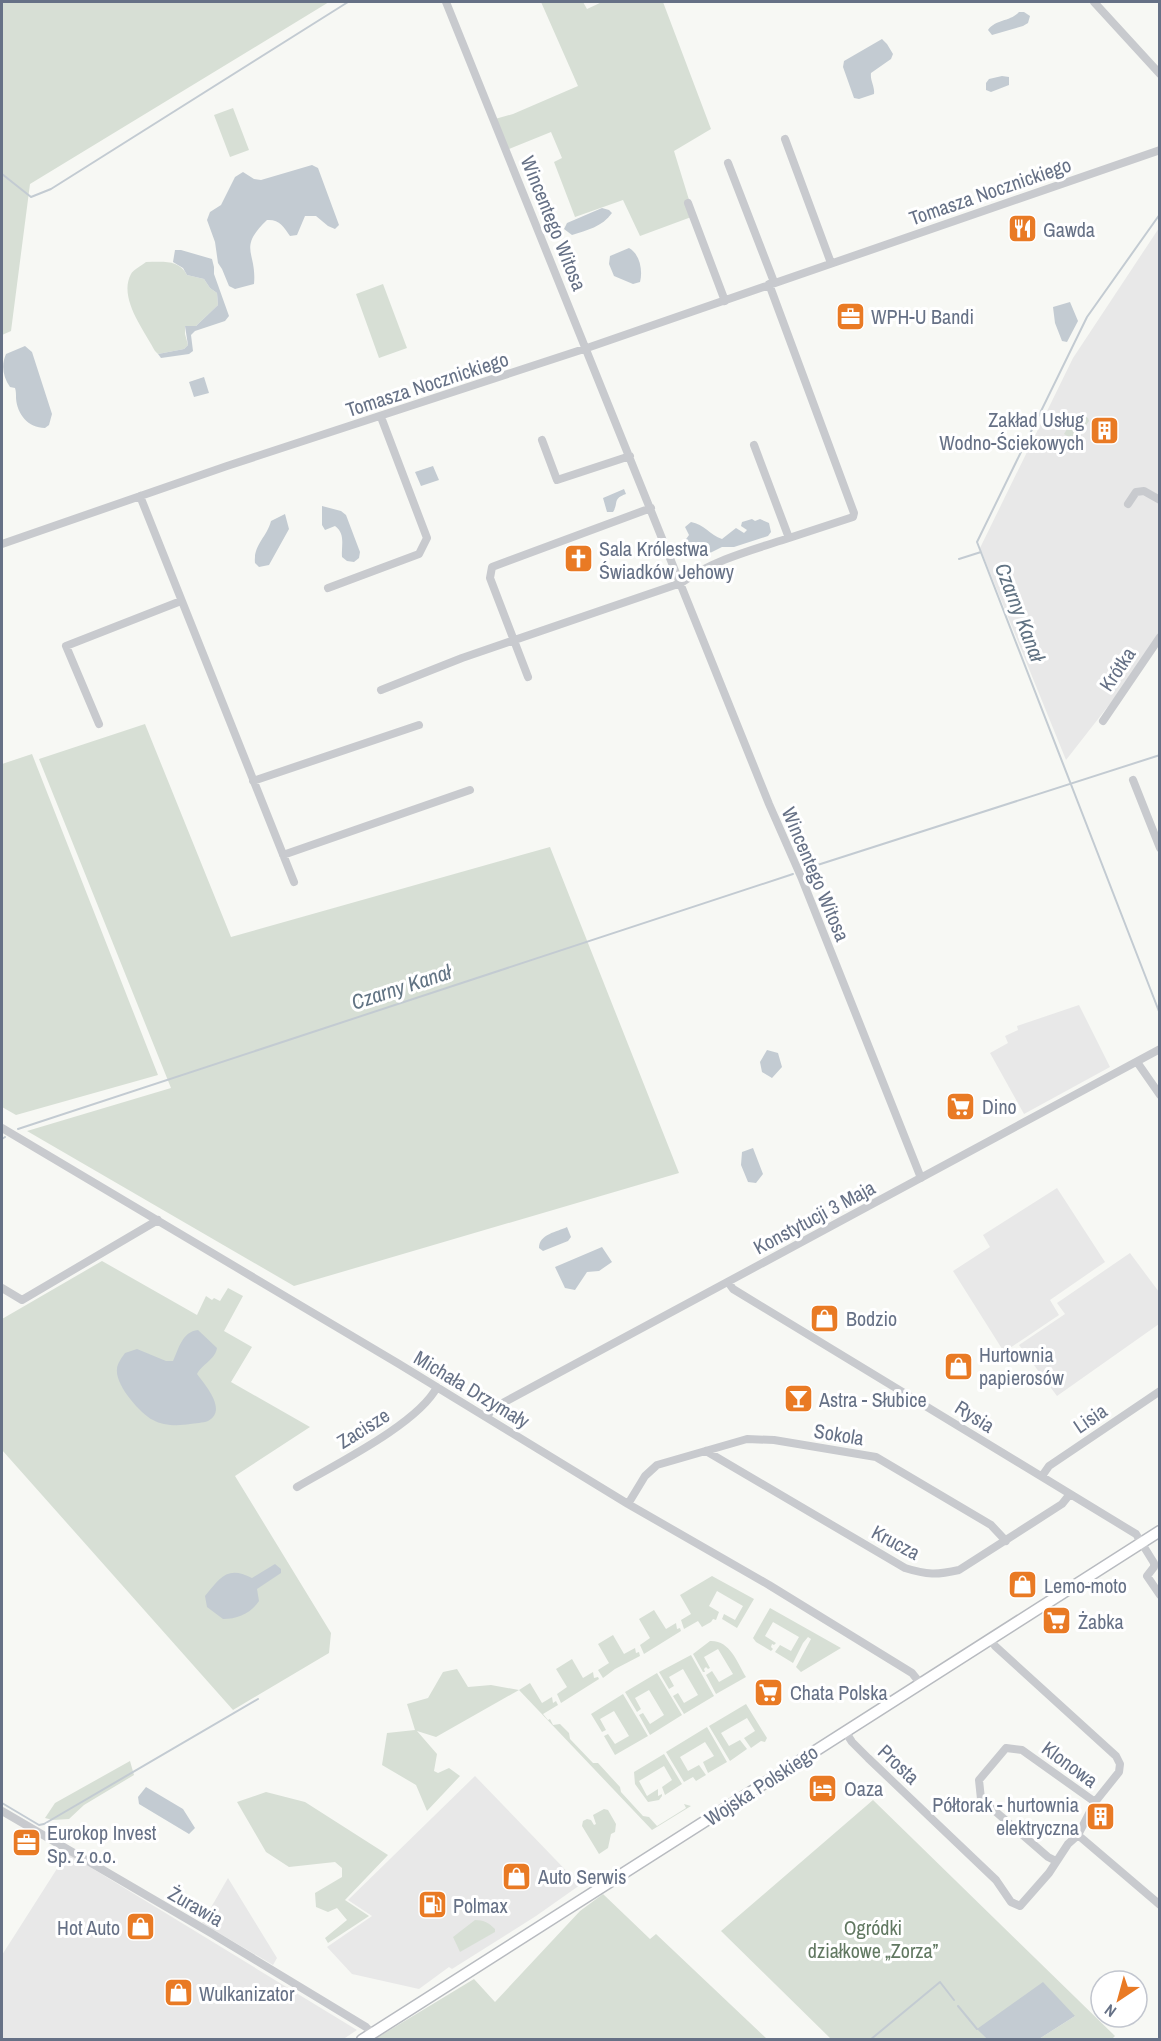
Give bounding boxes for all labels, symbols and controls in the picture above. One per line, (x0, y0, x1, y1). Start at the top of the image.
street label: Tomasza Nocznickiego (905, 151, 1075, 231)
street label: Wincentego Witosa (515, 152, 593, 294)
restaurant icon: Gawda (1006, 213, 1038, 245)
place label: Gawda (1043, 216, 1095, 243)
office icon: WPH-U Bandi (834, 300, 866, 332)
place label: WPH-U Bandi (871, 303, 974, 330)
street label: Tomasza Nocznickiego (342, 345, 512, 423)
place label: Zakład Usług Wodno-Ściekowych (939, 406, 1084, 456)
building icon: Zakład Usług Wodno-Ściekowych (1089, 415, 1121, 447)
place label: Sala Królestwa Świadków Jehowy (599, 535, 735, 585)
church icon: Sala Królestwa Świadków Jehowy (562, 543, 594, 575)
water label: Czarny Kanał (988, 559, 1053, 667)
street label: Krótka (1093, 642, 1141, 696)
street label: Wincentego Witosa (776, 803, 856, 945)
water label: Czarny Kanał (347, 957, 457, 1017)
supermarket icon: Dino (945, 1090, 977, 1122)
place label: Dino (982, 1093, 1017, 1120)
street label: Konstytucji 3 Maja (749, 1174, 879, 1260)
shop icon: Bodzio (809, 1302, 841, 1334)
place label: Bodzio (846, 1305, 897, 1332)
place label: Hurtownia papierosów (979, 1341, 1064, 1391)
street label: Michała Drzymały (409, 1344, 535, 1435)
shop icon: Hurtownia papierosów (942, 1350, 974, 1382)
bar icon: Astra - Słubice (782, 1383, 814, 1415)
place label: Astra - Słubice (818, 1386, 927, 1413)
street label: Rysia (950, 1393, 1000, 1439)
street label: Lisia (1068, 1397, 1112, 1439)
street label: Zacisze (331, 1401, 395, 1455)
street label: Sokola (812, 1417, 866, 1451)
street label: Krucza (867, 1518, 925, 1566)
shop icon: Lemo-moto (1007, 1569, 1039, 1601)
place label: Lemo-moto (1044, 1572, 1127, 1599)
supermarket icon: Żabka (1041, 1605, 1073, 1637)
place label: Żabka (1078, 1608, 1124, 1635)
supermarket icon: Chata Polska (753, 1676, 785, 1708)
place label: Chata Polska (790, 1679, 888, 1706)
street label: Klonowa (1037, 1735, 1103, 1793)
street label: Wojska Polskiego (699, 1738, 823, 1832)
street label: Prosta (872, 1738, 926, 1790)
hotel icon: Oaza (807, 1772, 839, 1804)
place label: Oaza (844, 1775, 883, 1802)
place label: Półtorak - hurtownia elektryczna (932, 1791, 1079, 1841)
building icon: Półtorak - hurtownia elektryczna (1084, 1800, 1116, 1832)
place label: Eurokop Invest Sp. z o.o. (47, 1819, 157, 1869)
office icon: Eurokop Invest Sp. z o.o. (10, 1827, 42, 1859)
shop icon: Auto Serwis (501, 1860, 533, 1892)
place label: Auto Serwis (537, 1863, 626, 1890)
street label: Żurawia (164, 1879, 228, 1933)
fuel station icon: Polmax (416, 1889, 448, 1921)
place label: Polmax (453, 1892, 508, 1919)
shop icon: Hot Auto (125, 1911, 157, 1943)
place label: Hot Auto (57, 1914, 120, 1941)
park label: Ogródki działkowe „Zorza” (808, 1914, 939, 1964)
north arrow (1089, 1969, 1149, 2029)
shop icon: Wulkanizator (162, 1977, 194, 2009)
place label: Wulkanizator (199, 1980, 295, 2007)
text: N (1100, 1999, 1120, 2023)

